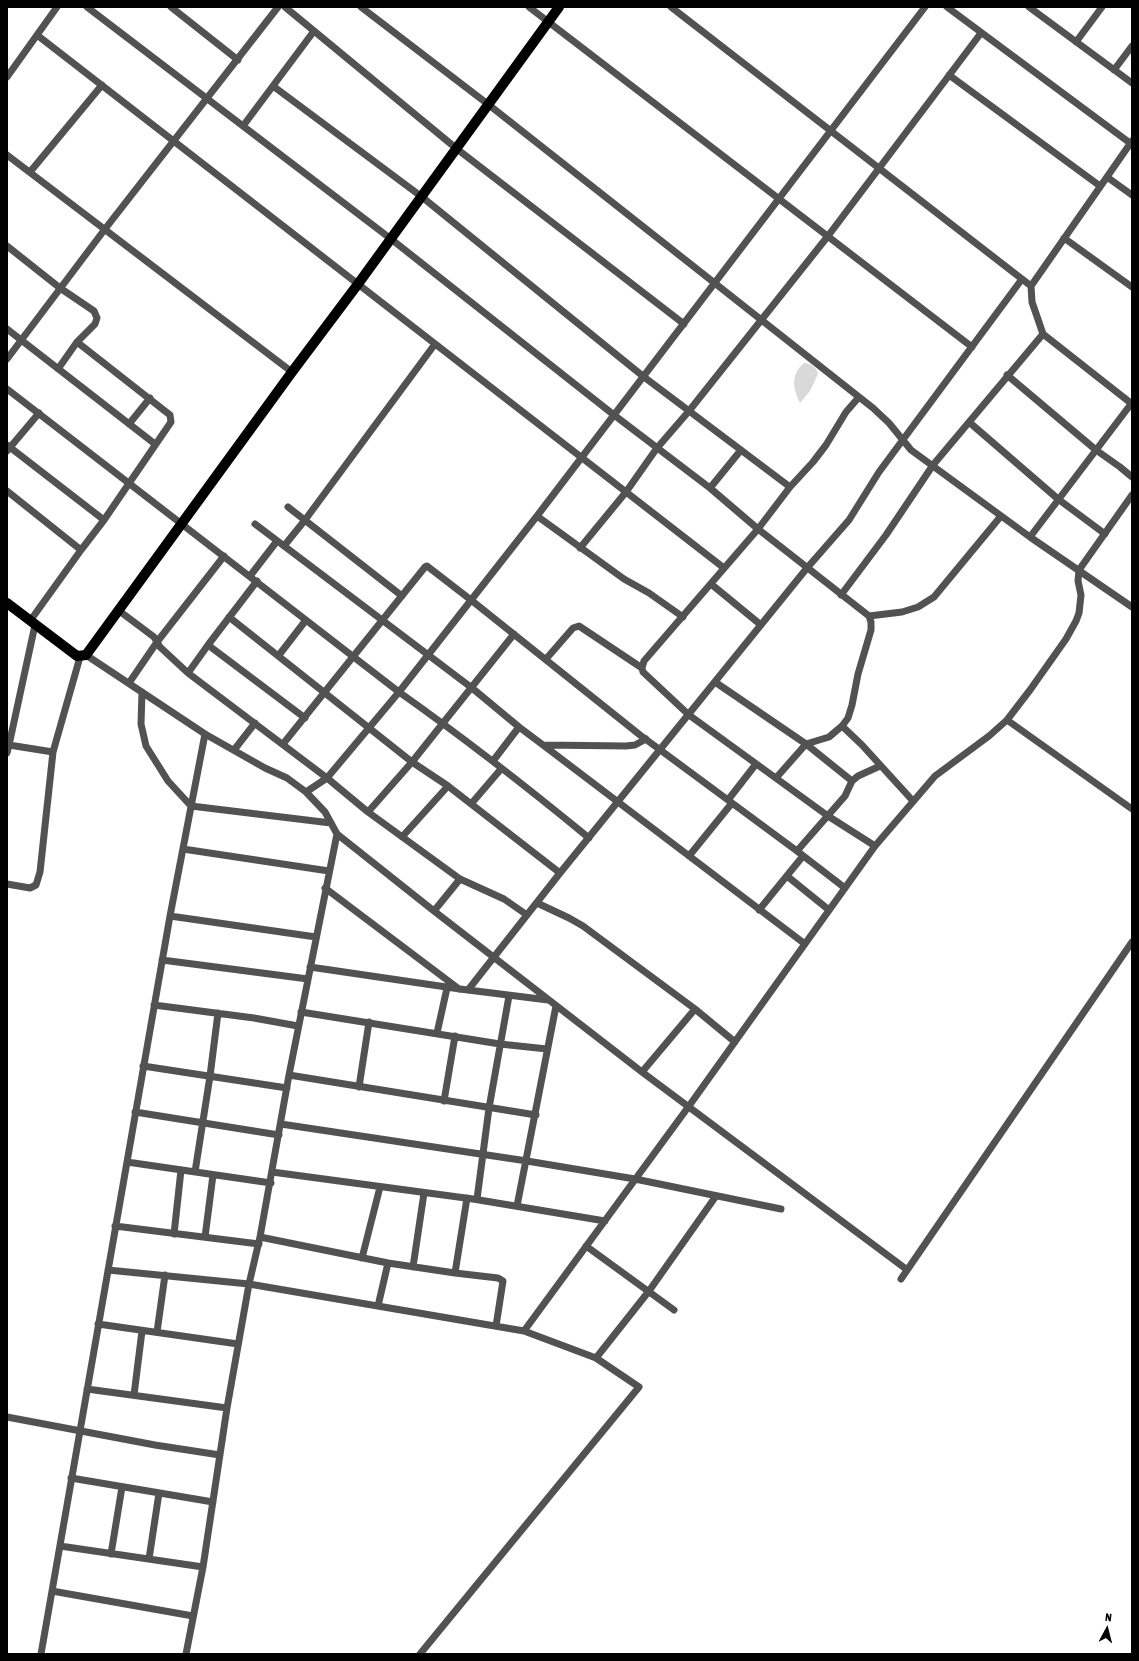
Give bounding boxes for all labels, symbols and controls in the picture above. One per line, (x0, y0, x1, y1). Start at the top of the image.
north arrow (1087, 1609, 1127, 1649)
text: N (1105, 1611, 1112, 1623)

